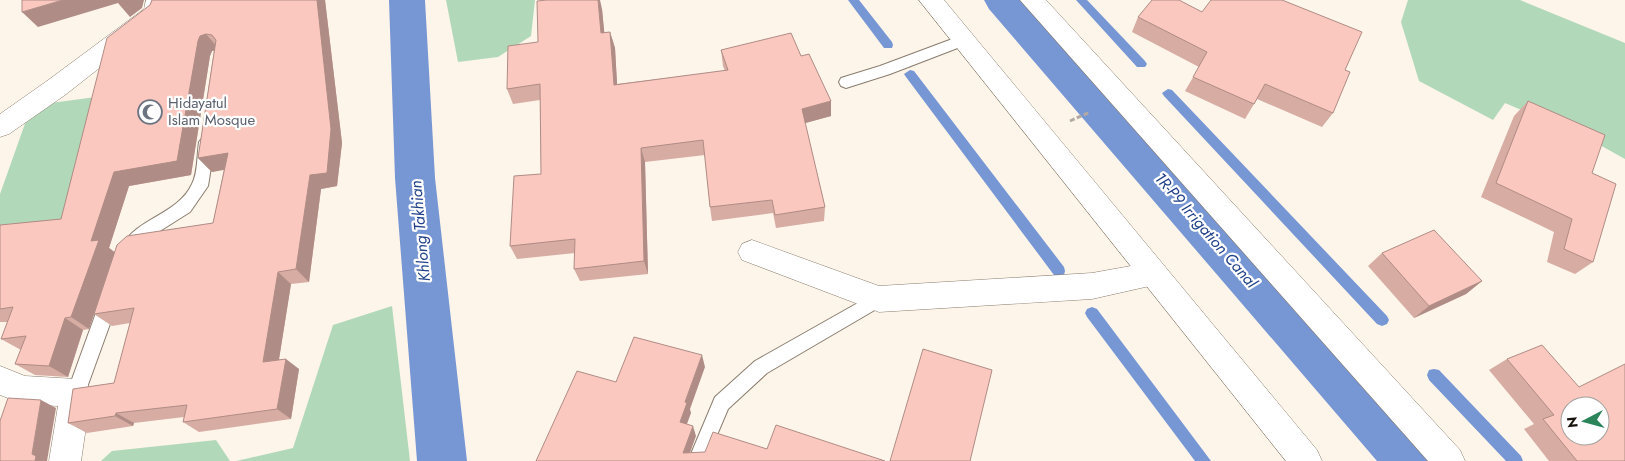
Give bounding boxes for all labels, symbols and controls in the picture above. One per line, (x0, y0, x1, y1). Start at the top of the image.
place label: Hidayatul Islam Mosque (168, 92, 255, 131)
mosque icon: Hidayatul Islam Mosque (137, 99, 163, 125)
water label: 1R-P9 Irrigation Canal (1149, 167, 1264, 294)
water label: Khlong Takhian (404, 180, 436, 282)
north arrow (1560, 396, 1610, 446)
text: N (1562, 416, 1583, 429)

